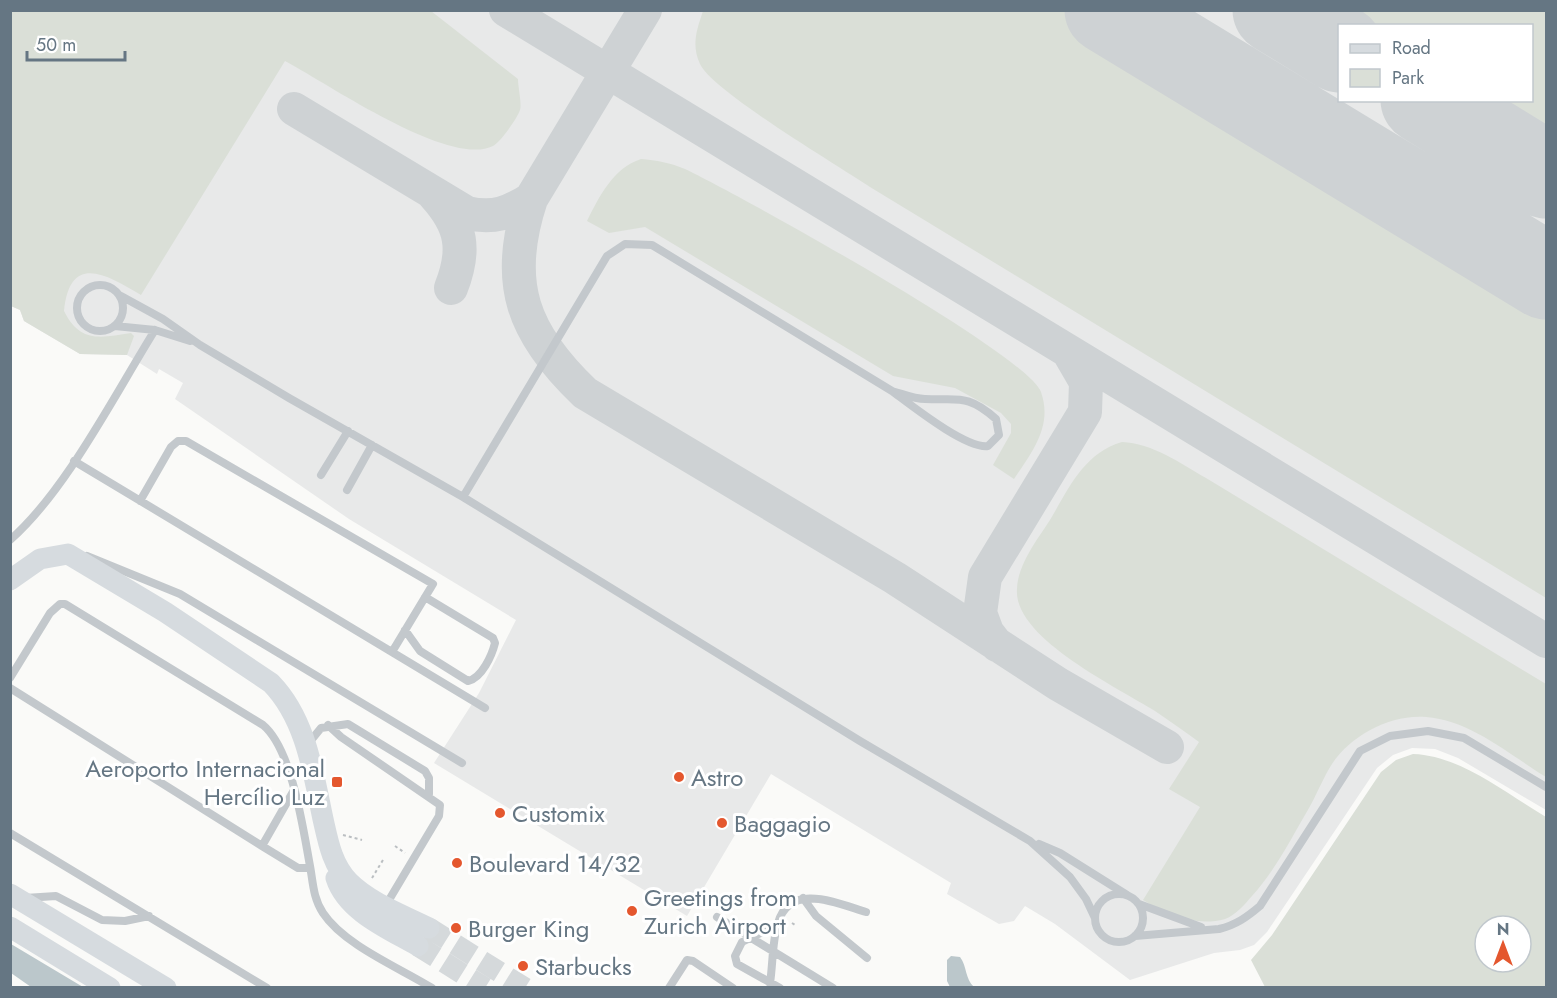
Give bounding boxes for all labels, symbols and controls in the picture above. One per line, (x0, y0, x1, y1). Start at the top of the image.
scale bar (27, 24, 124, 62)
legend (1338, 24, 1533, 102)
text: 50 m (36, 32, 76, 58)
text: Road (1392, 35, 1431, 61)
text: Park (1392, 65, 1424, 91)
place label: Aeroporto Internacional Hercílio Luz (85, 751, 325, 814)
place label: Astro (691, 760, 743, 795)
marker: Astro (672, 770, 686, 784)
marker: Aeroporto Internacional Hercílio Luz (330, 775, 344, 789)
place label: Customix (512, 796, 606, 831)
marker: Customix (493, 806, 507, 820)
place label: Baggagio (734, 806, 831, 841)
marker: Baggagio (715, 816, 729, 830)
place label: Boulevard 14/32 (469, 846, 641, 881)
marker: Boulevard 14/32 (450, 856, 464, 870)
place label: Greetings from Zurich Airport (644, 880, 797, 943)
marker: Greetings from Zurich Airport (625, 904, 639, 918)
place label: Burger King (468, 911, 589, 946)
north arrow (1473, 914, 1533, 974)
text: N (1497, 918, 1509, 941)
marker: Burger King (449, 921, 463, 935)
place label: Starbucks (535, 949, 632, 984)
marker: Starbucks (516, 959, 530, 973)

